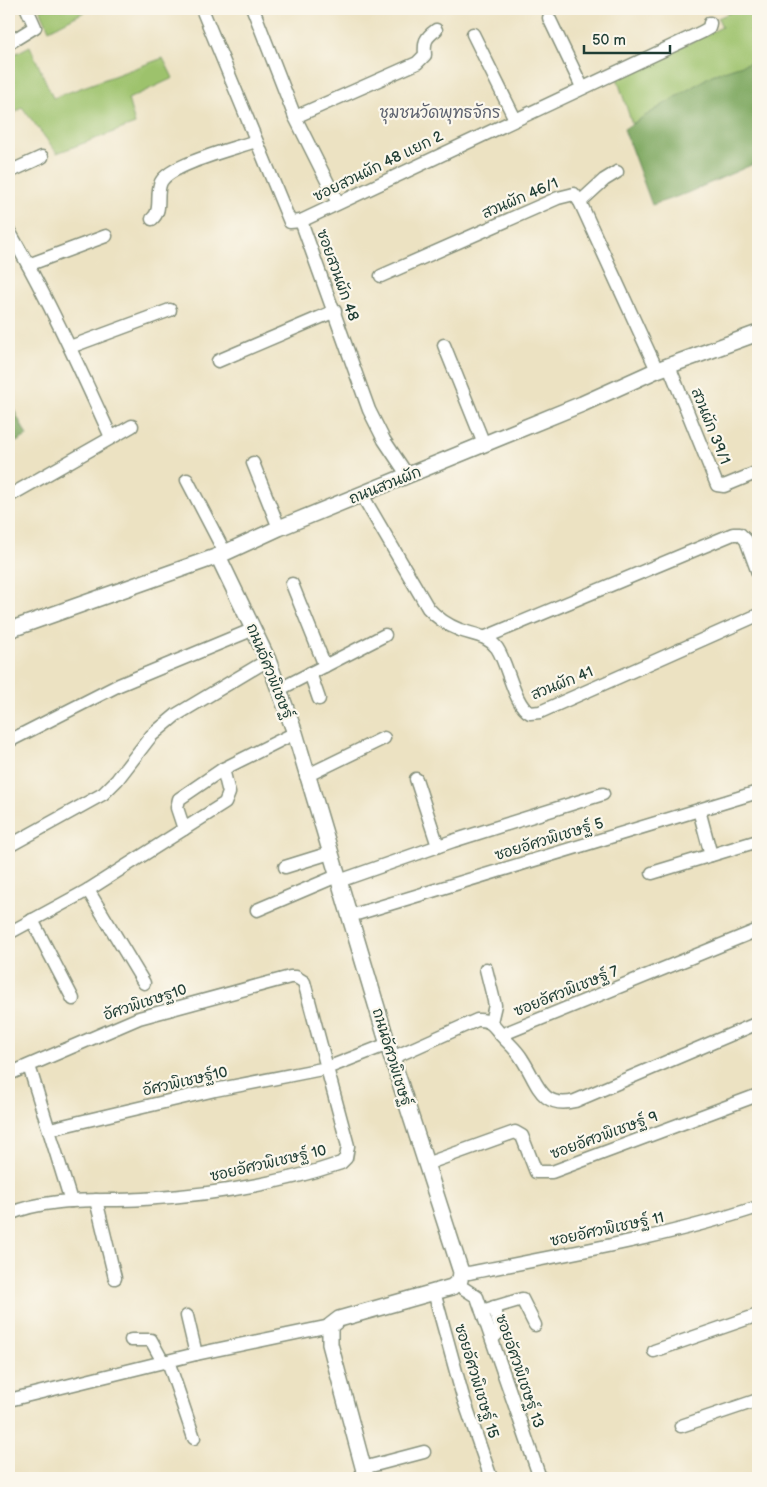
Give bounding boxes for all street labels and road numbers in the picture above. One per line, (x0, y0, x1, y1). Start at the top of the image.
street label: ซอยสวนผัก 48 แยก 2 (310, 127, 446, 206)
street label: สวนผัก 46/1 (479, 174, 561, 223)
street label: ซอยสวนผัก 48 (312, 227, 363, 324)
street label: สวนผัก 39/1 (687, 385, 734, 467)
street label: ถนนสวนผัก (346, 462, 424, 509)
street label: ถนนอัศวพิเชษฐ์ (242, 620, 298, 722)
street label: สวนผัก 41 (528, 662, 596, 704)
street label: ซอยอัศวพิเชษฐ์ 5 (492, 813, 606, 865)
street label: ซอยอัศวพิเชษฐ์ 7 (511, 961, 622, 1021)
street label: อัศวพิเชษฐ10 (101, 980, 189, 1025)
street label: ถนนอัศวพิเชษฐ์ (368, 1006, 417, 1109)
street label: อัศวพิเชษฐ์10 (141, 1061, 230, 1100)
street label: ซอยอัศวพิเชษฐ์ 9 (547, 1106, 661, 1164)
street label: ซอยอัศวพิเชษฐ์ 10 (208, 1140, 328, 1186)
street label: ซอยอัศวพิเชษฐ์ 11 (548, 1207, 666, 1251)
street label: ซอยอัศวพิเชษฐ์ 13 (491, 1311, 549, 1431)
street label: ซอยอัศวพิเชษฐ์ 15 (450, 1321, 504, 1441)

